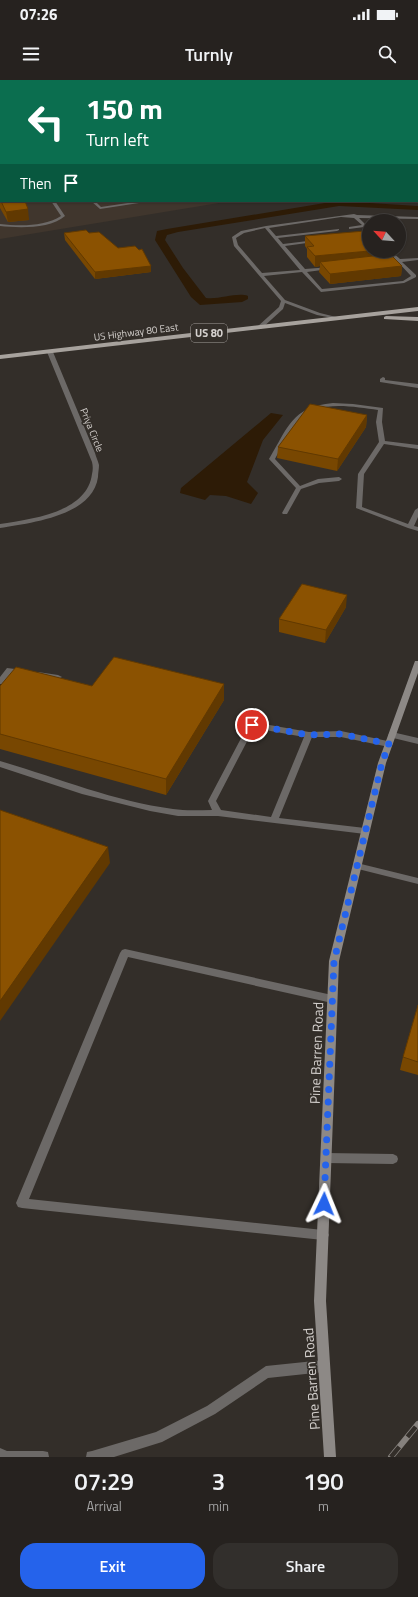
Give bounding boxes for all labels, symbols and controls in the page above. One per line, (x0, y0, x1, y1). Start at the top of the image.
text: 07:26 (20, 3, 57, 26)
text: Turnly (185, 41, 233, 68)
icon: menu (20, 43, 42, 65)
icon: search (376, 43, 398, 65)
text: 150 m (86, 87, 163, 130)
icon: left (20, 96, 72, 148)
text: Turn left (86, 126, 149, 153)
text: Then (20, 172, 52, 195)
icon: arrive (60, 172, 82, 194)
north arrow (362, 214, 406, 258)
map controls (362, 214, 406, 258)
street label: US Highway 80 East (93, 319, 180, 345)
road number: US 80 (191, 324, 227, 342)
street label: Priya Circle (76, 406, 108, 454)
pin (235, 708, 269, 742)
icon: arrive (241, 714, 263, 736)
street label: Pine Barren Road (304, 1002, 328, 1104)
position arrow (303, 1183, 345, 1225)
street label: Pine Barren Road (297, 1327, 325, 1431)
text: 07:29 (74, 1463, 134, 1499)
text: 3 (212, 1463, 225, 1499)
text: 190 (303, 1463, 344, 1499)
text: Arrival (86, 1496, 122, 1516)
text: min (208, 1496, 229, 1516)
text: m (318, 1496, 329, 1516)
button: Exit (20, 1543, 205, 1589)
button: Share (213, 1543, 398, 1589)

